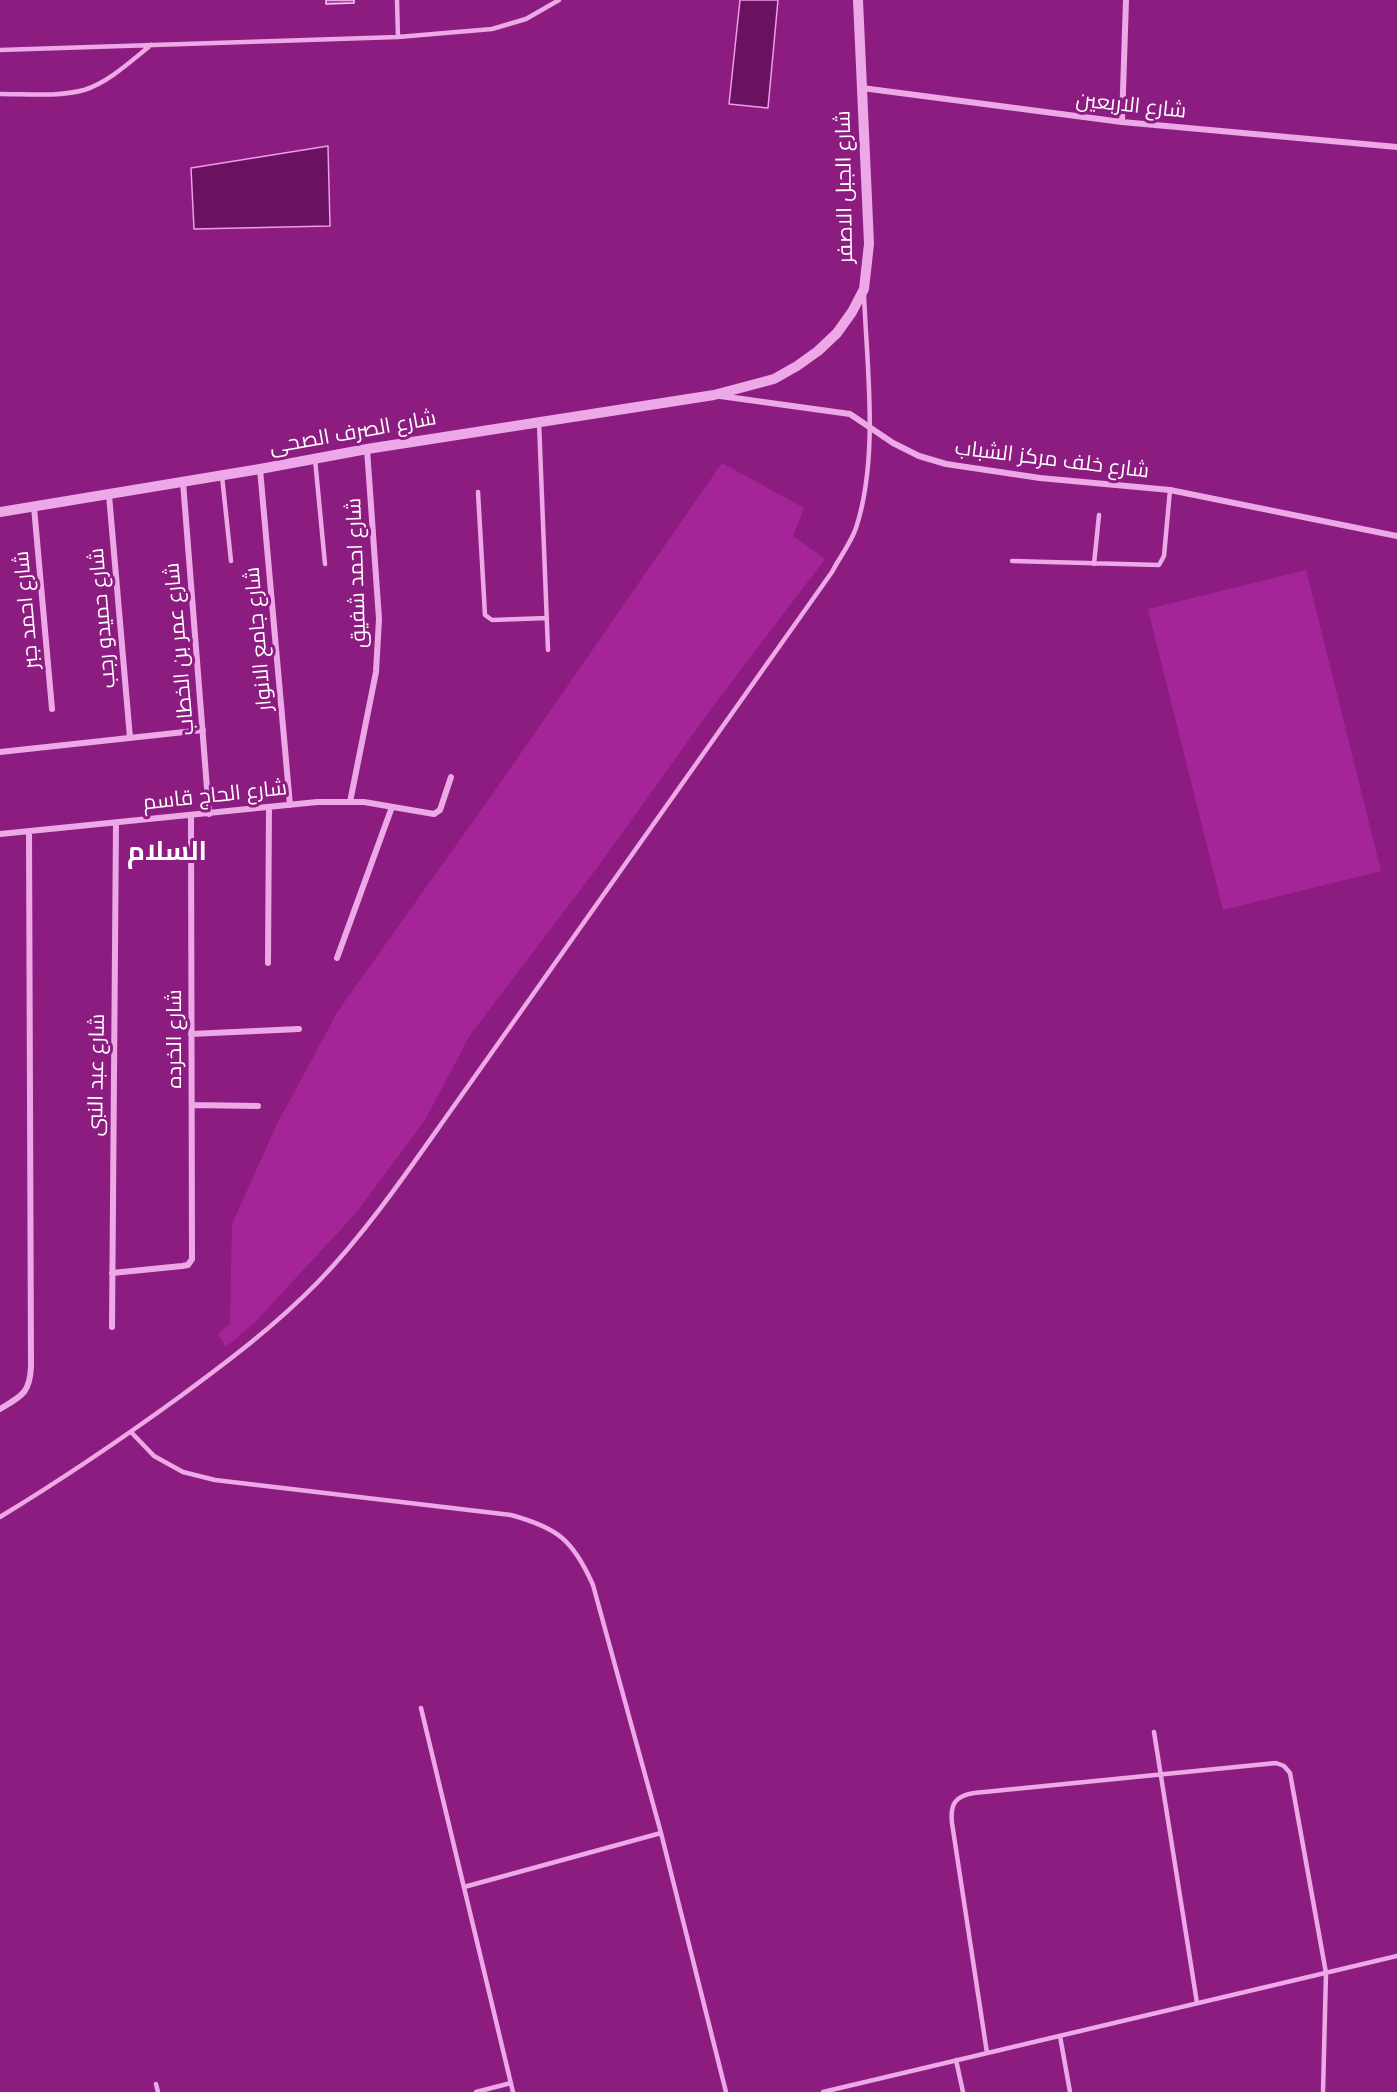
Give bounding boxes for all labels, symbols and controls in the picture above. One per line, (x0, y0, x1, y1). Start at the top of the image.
street label: شارع الاربعين (1075, 88, 1187, 124)
street label: شارع الجبل الاصفر (831, 110, 859, 264)
street label: شارع الصرف الصحى (268, 406, 438, 460)
street label: شارع خلف مركز الشباب (954, 436, 1150, 484)
street label: شارع احمد شفيق (342, 497, 372, 649)
street label: شارع حميدو رجب (84, 547, 122, 689)
street label: شارع احمد جبر (9, 550, 45, 670)
street label: شارع عمر بن الخطاب (160, 562, 200, 736)
street label: شارع جامع الانوار (240, 566, 278, 712)
street label: شارع الحاج قاسم (142, 776, 288, 816)
district label: السلام (127, 836, 207, 868)
street label: شارع الخرده (162, 989, 188, 1089)
street label: شارع عبد النبى (83, 1014, 111, 1136)

